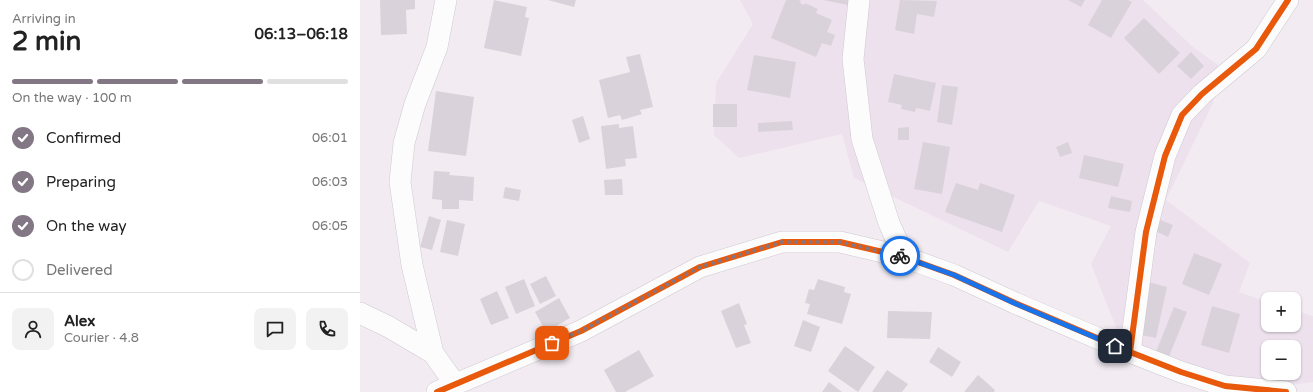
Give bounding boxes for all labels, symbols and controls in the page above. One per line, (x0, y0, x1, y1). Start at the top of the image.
text: Arriving in (12, 11, 76, 27)
text: 06:13–06:18 (255, 25, 348, 43)
text: 2 min (12, 26, 81, 57)
text: On the way · 100 m (12, 90, 132, 106)
icon: check (12, 127, 34, 149)
text: Confirmed (46, 129, 121, 147)
text: 06:01 (312, 130, 348, 146)
icon: check (12, 171, 34, 193)
text: Preparing (46, 173, 116, 191)
text: 06:03 (312, 174, 348, 190)
icon: check (12, 215, 34, 237)
text: On the way (46, 217, 126, 235)
text: 06:05 (312, 218, 348, 234)
courier (880, 236, 920, 276)
icon: bike (889, 245, 911, 267)
text: Delivered (46, 261, 113, 279)
map controls (1261, 292, 1301, 380)
button: + (1261, 292, 1301, 332)
button: person (12, 308, 54, 350)
button: chat (254, 308, 296, 350)
button: phone (306, 308, 348, 350)
text: Alex (64, 312, 95, 330)
pin (535, 326, 569, 360)
pin (1098, 329, 1132, 363)
text: Courier · 4.8 (64, 330, 139, 346)
icon: bag (541, 332, 563, 354)
icon: home (1104, 335, 1126, 357)
button: − (1261, 340, 1301, 380)

